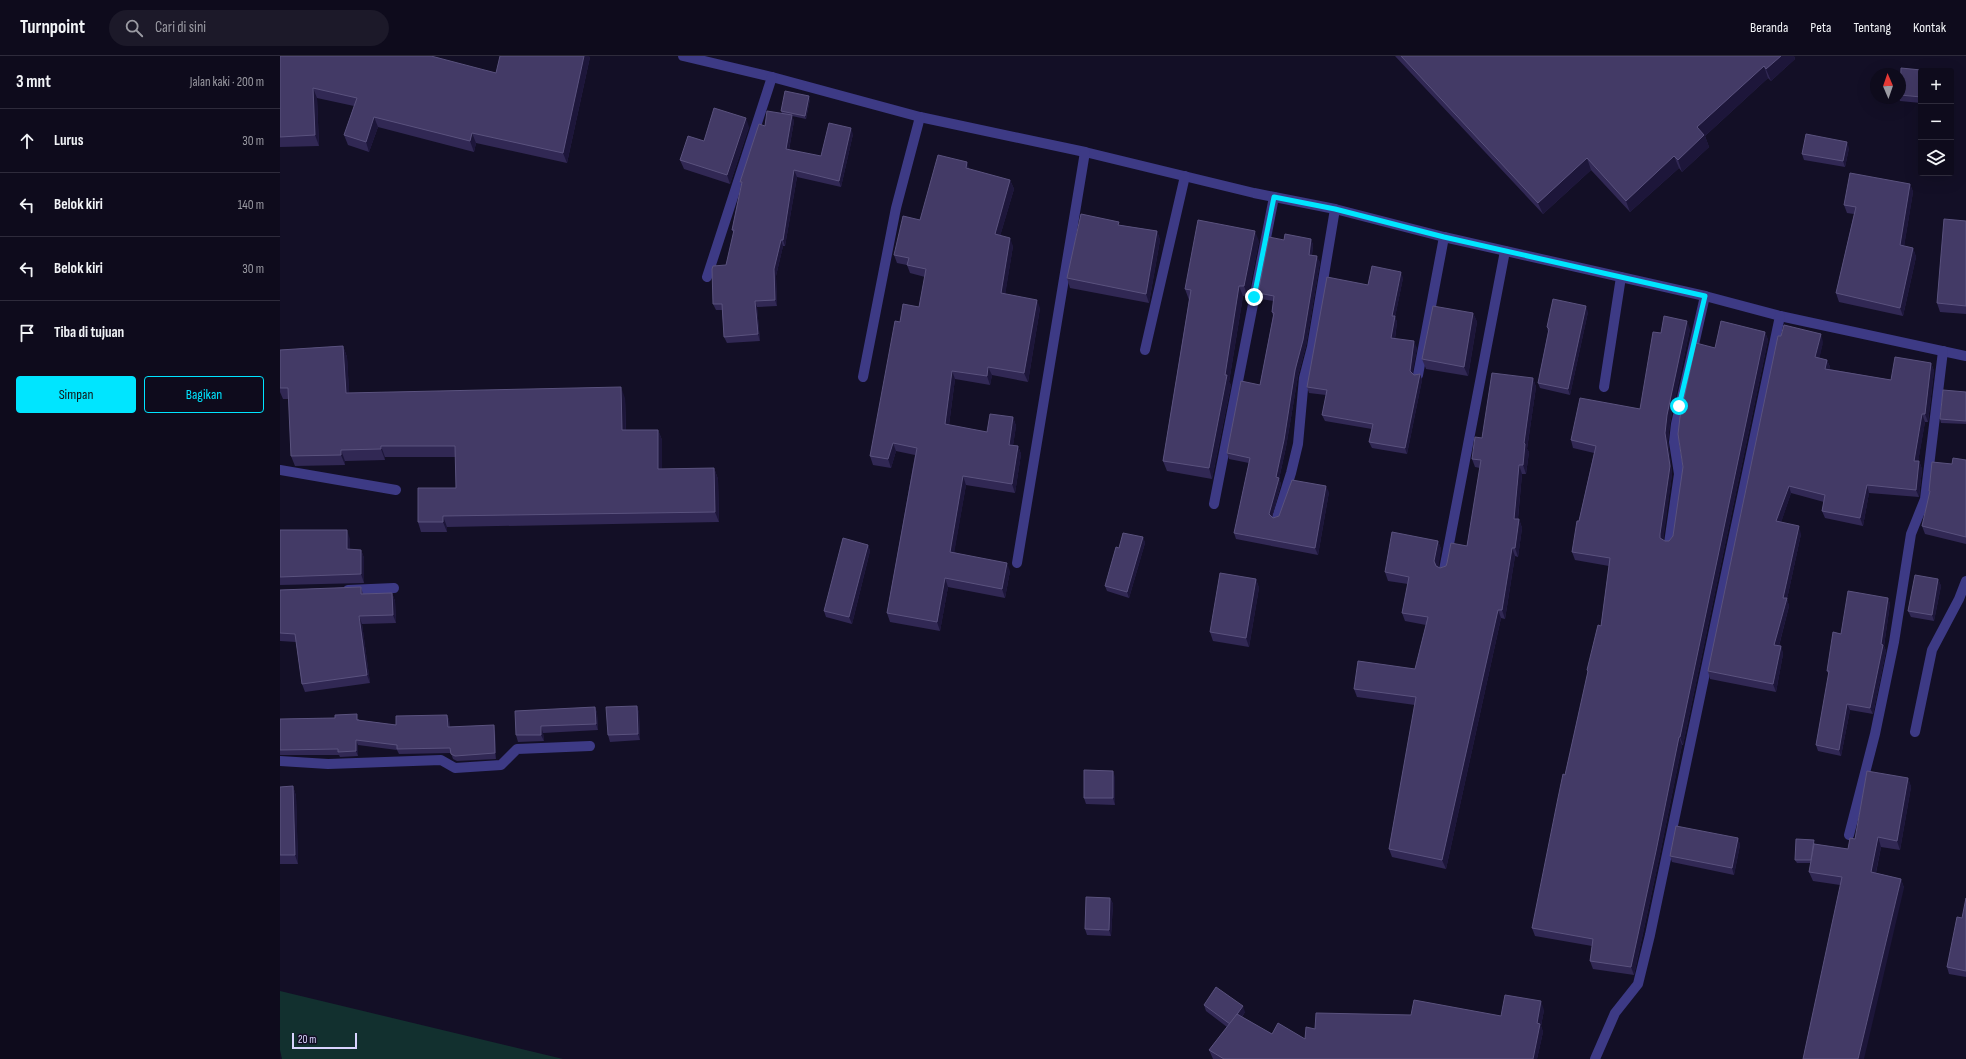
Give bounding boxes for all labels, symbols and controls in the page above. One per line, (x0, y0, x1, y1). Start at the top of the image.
search box (109, 10, 389, 46)
text: Turnpoint (20, 16, 85, 39)
icon: search (123, 17, 145, 39)
text: Cari di sini (155, 18, 206, 37)
text: Beranda (1750, 19, 1788, 36)
text: Peta (1810, 19, 1831, 36)
text: Tentang (1853, 19, 1891, 36)
text: Kontak (1913, 19, 1946, 36)
north arrow (1870, 68, 1906, 104)
map controls (1918, 68, 1954, 176)
button: + (1918, 68, 1954, 104)
text: 3 mnt (16, 72, 51, 92)
text: Jalan kaki · 200 m (190, 74, 264, 90)
button: − (1918, 104, 1954, 140)
icon: ahead (16, 130, 38, 152)
text: Lurus (54, 131, 83, 150)
text: 30 m (242, 133, 264, 149)
button: layers (1918, 140, 1954, 176)
icon: left (16, 194, 38, 216)
text: Belok kiri (54, 195, 103, 214)
text: 140 m (238, 197, 264, 213)
icon: left (16, 258, 38, 280)
text: Belok kiri (54, 259, 103, 278)
text: 30 m (242, 261, 264, 277)
route end (1245, 288, 1263, 306)
icon: arrive (16, 322, 38, 344)
text: Tiba di tujuan (54, 323, 124, 342)
button: Simpan (16, 376, 136, 413)
button: Bagikan (144, 376, 264, 413)
route start (1670, 397, 1688, 415)
scale bar (292, 1031, 357, 1050)
text: 20 m (298, 1033, 316, 1046)

